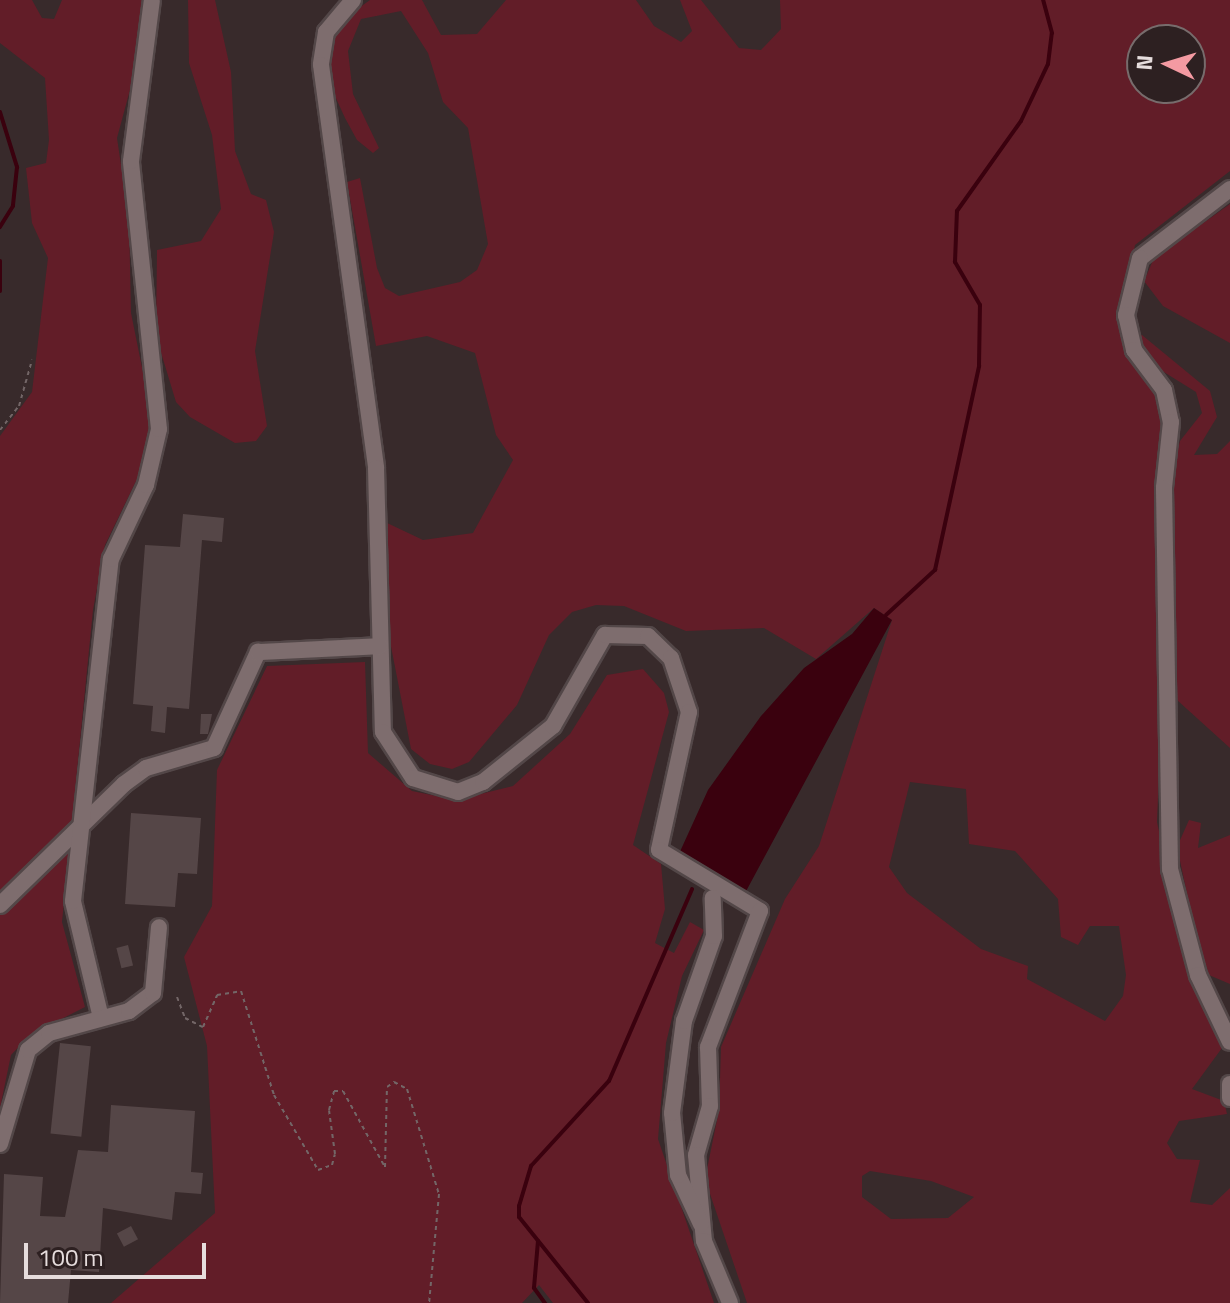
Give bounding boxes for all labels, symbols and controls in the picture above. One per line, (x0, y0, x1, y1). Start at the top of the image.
north arrow (1126, 24, 1206, 104)
text: N (1127, 54, 1162, 71)
scale bar (28, 1227, 210, 1277)
text: 100 m (38, 1239, 104, 1275)

